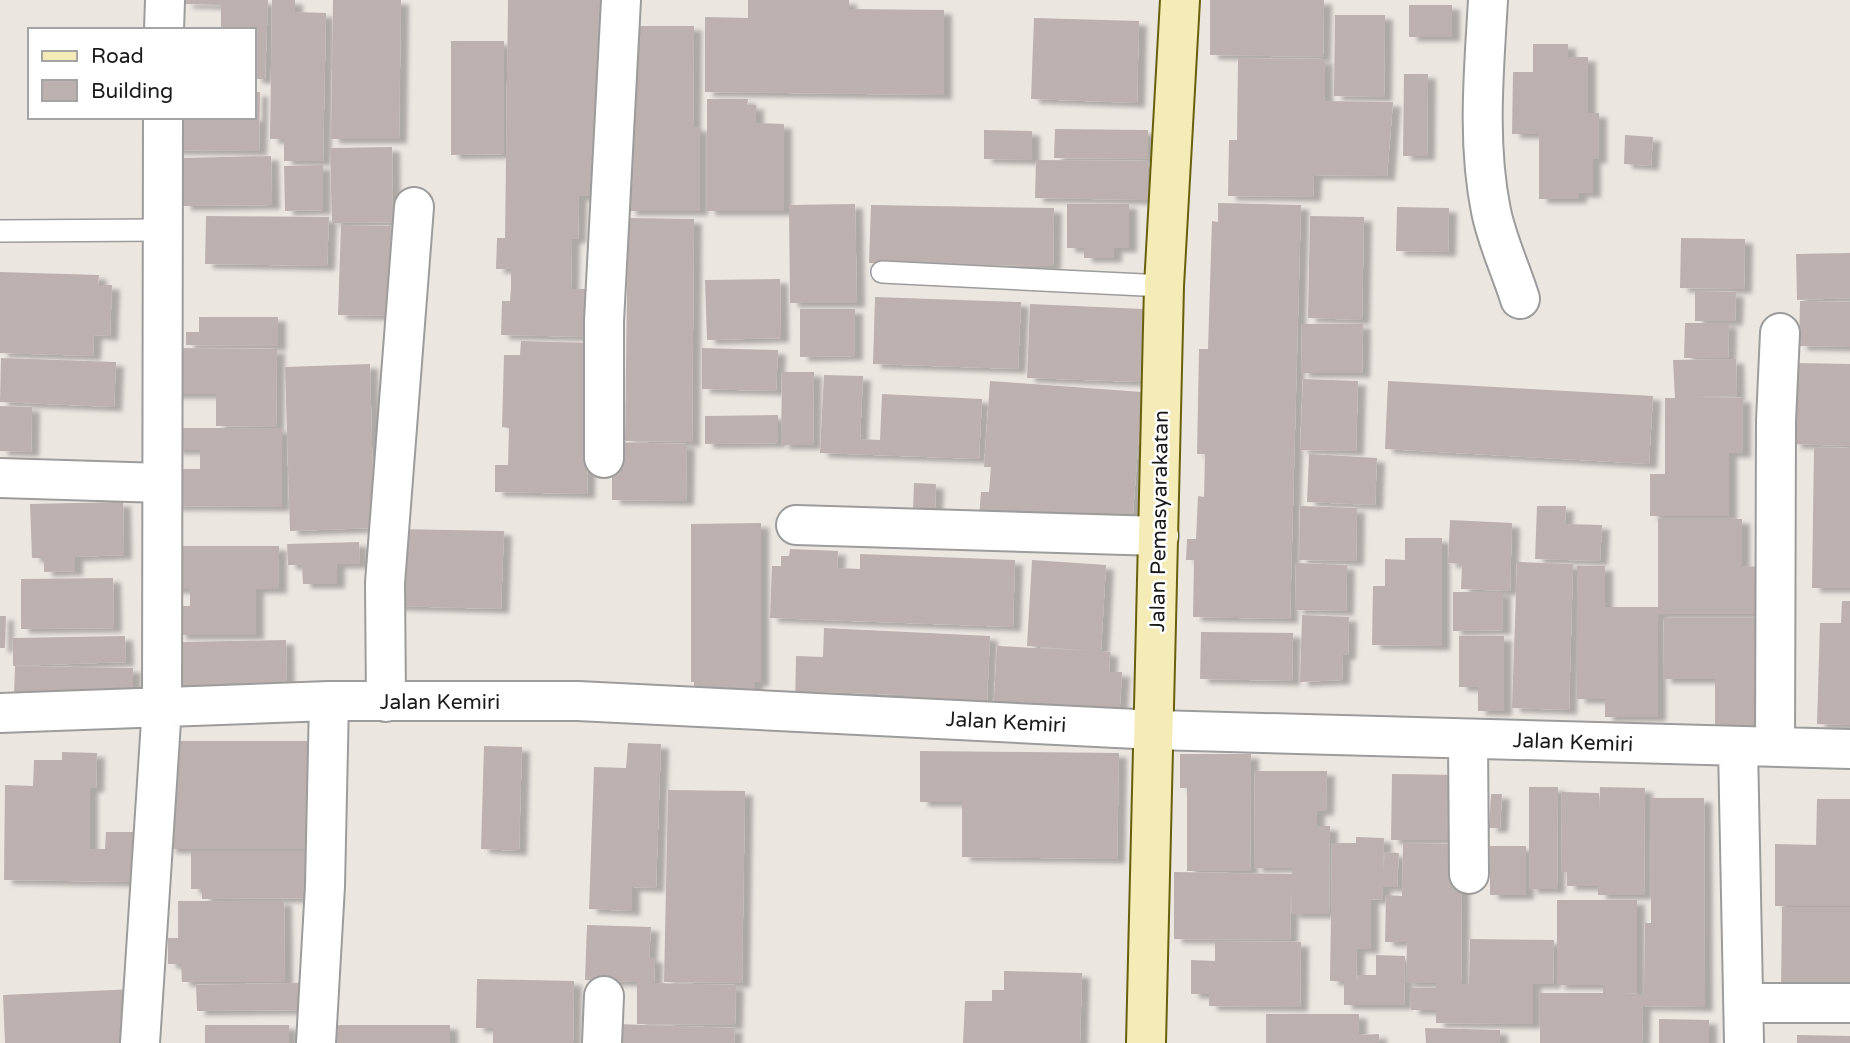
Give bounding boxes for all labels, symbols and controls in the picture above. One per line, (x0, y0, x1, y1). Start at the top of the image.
legend (28, 28, 256, 119)
text: Road (91, 44, 144, 69)
text: Building (91, 79, 173, 104)
street label: Jalan Pemasyarakatan (1145, 410, 1174, 632)
street label: Jalan Kemiri (380, 690, 500, 715)
street label: Jalan Kemiri (945, 707, 1067, 738)
street label: Jalan Kemiri (1512, 728, 1634, 757)

